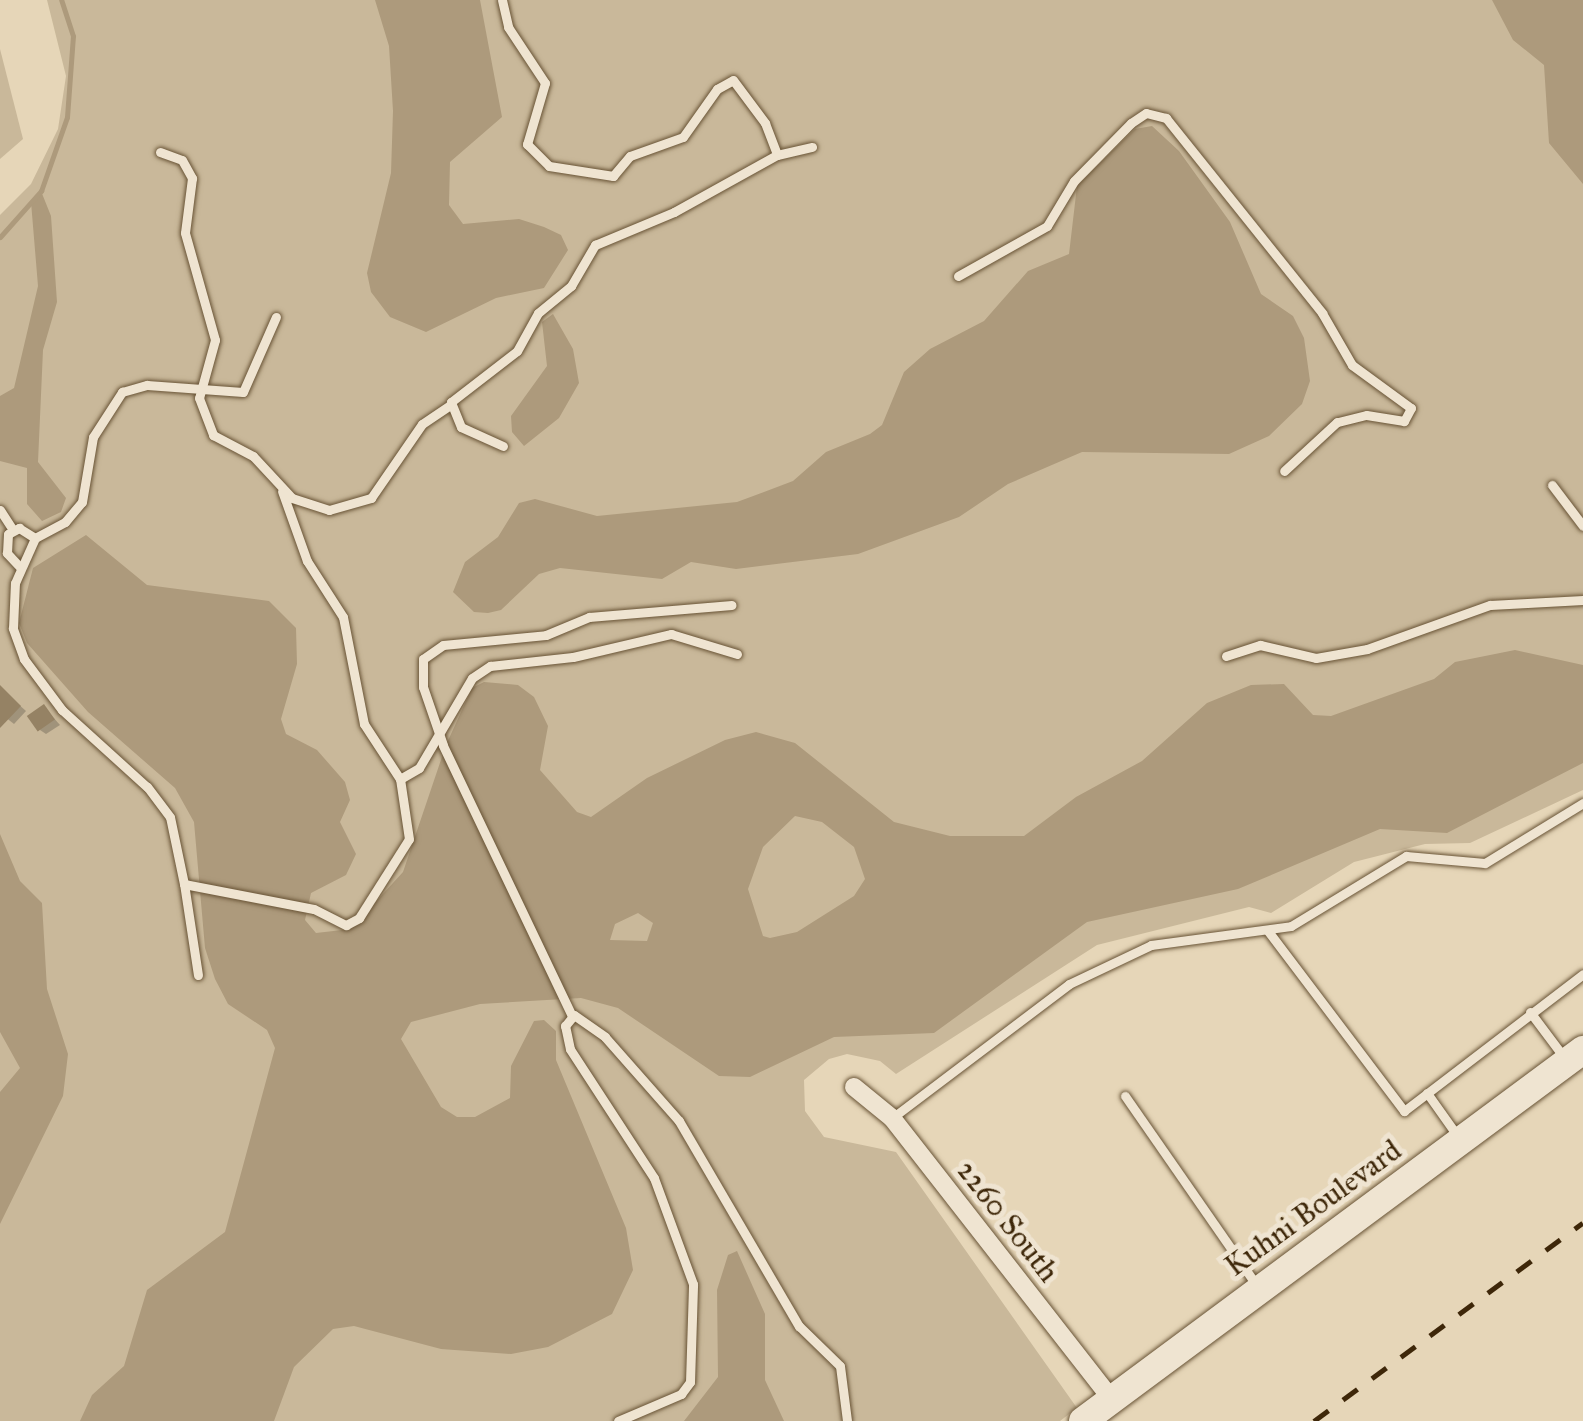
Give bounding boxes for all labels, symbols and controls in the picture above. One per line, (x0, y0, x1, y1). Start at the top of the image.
street label: Kuhni Boulevard (1218, 1132, 1408, 1284)
street label: 2260 South (949, 1153, 1067, 1289)

